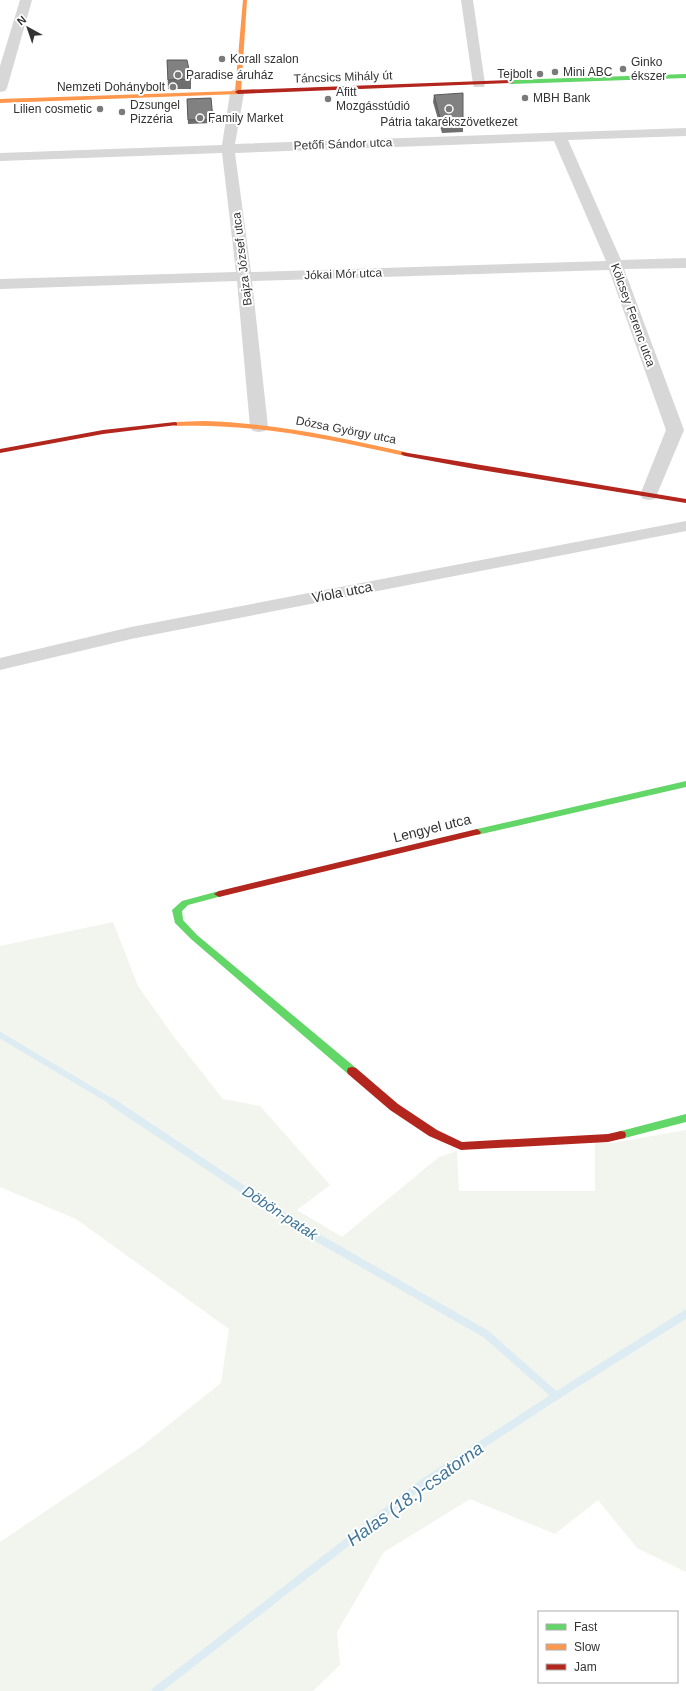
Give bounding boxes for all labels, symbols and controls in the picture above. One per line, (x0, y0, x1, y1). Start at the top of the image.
north arrow (8, 8, 48, 48)
text: N (15, 13, 29, 27)
place label: Korall szalon (230, 52, 299, 66)
marker: Korall szalon (217, 54, 227, 64)
place label: Ginko ékszer (631, 55, 666, 83)
marker: Ginko ékszer (618, 64, 628, 74)
place label: Mini ABC (563, 65, 613, 79)
place label: Tejbolt (497, 67, 533, 81)
marker: Mini ABC (550, 67, 560, 77)
place label: Paradise áruház (186, 68, 273, 82)
street label: Táncsics Mihály út (293, 68, 393, 86)
marker: Tejbolt (535, 69, 545, 79)
marker: Paradise áruház (173, 70, 183, 80)
place label: Nemzeti Dohánybolt (57, 80, 166, 94)
marker: Nemzeti Dohánybolt (168, 82, 178, 92)
place label: Afitt Mozgásstúdió (336, 85, 410, 113)
place label: MBH Bank (533, 91, 591, 105)
marker: MBH Bank (520, 93, 530, 103)
marker: Afitt Mozgásstúdió (323, 94, 333, 104)
place label: Dzsungel Pizzéria (130, 98, 180, 126)
place label: Lilien cosmetic (13, 102, 92, 116)
marker: Lilien cosmetic (95, 104, 105, 114)
marker: Pátria takarékszövetkezet (444, 104, 454, 114)
marker: Dzsungel Pizzéria (117, 107, 127, 117)
place label: Family Market (208, 111, 284, 125)
marker: Family Market (195, 113, 205, 123)
place label: Pátria takarékszövetkezet (380, 115, 518, 129)
street label: Petőfi Sándor utca (293, 135, 393, 153)
street label: Bajza József utca (229, 211, 255, 307)
street label: Kölcsey Ferenc utca (608, 262, 658, 369)
street label: Jókai Mór utca (304, 266, 383, 282)
street label: Dózsa György utca (295, 413, 398, 447)
street label: Viola utca (310, 578, 374, 606)
street label: Lengyel utca (392, 811, 473, 845)
water label: Döbön-patak (240, 1182, 322, 1244)
water label: Halas (18.)-csatorna (343, 1438, 487, 1550)
legend (538, 1611, 678, 1683)
text: Fast (574, 1620, 598, 1634)
text: Slow (574, 1640, 600, 1654)
text: Jam (574, 1660, 597, 1674)

